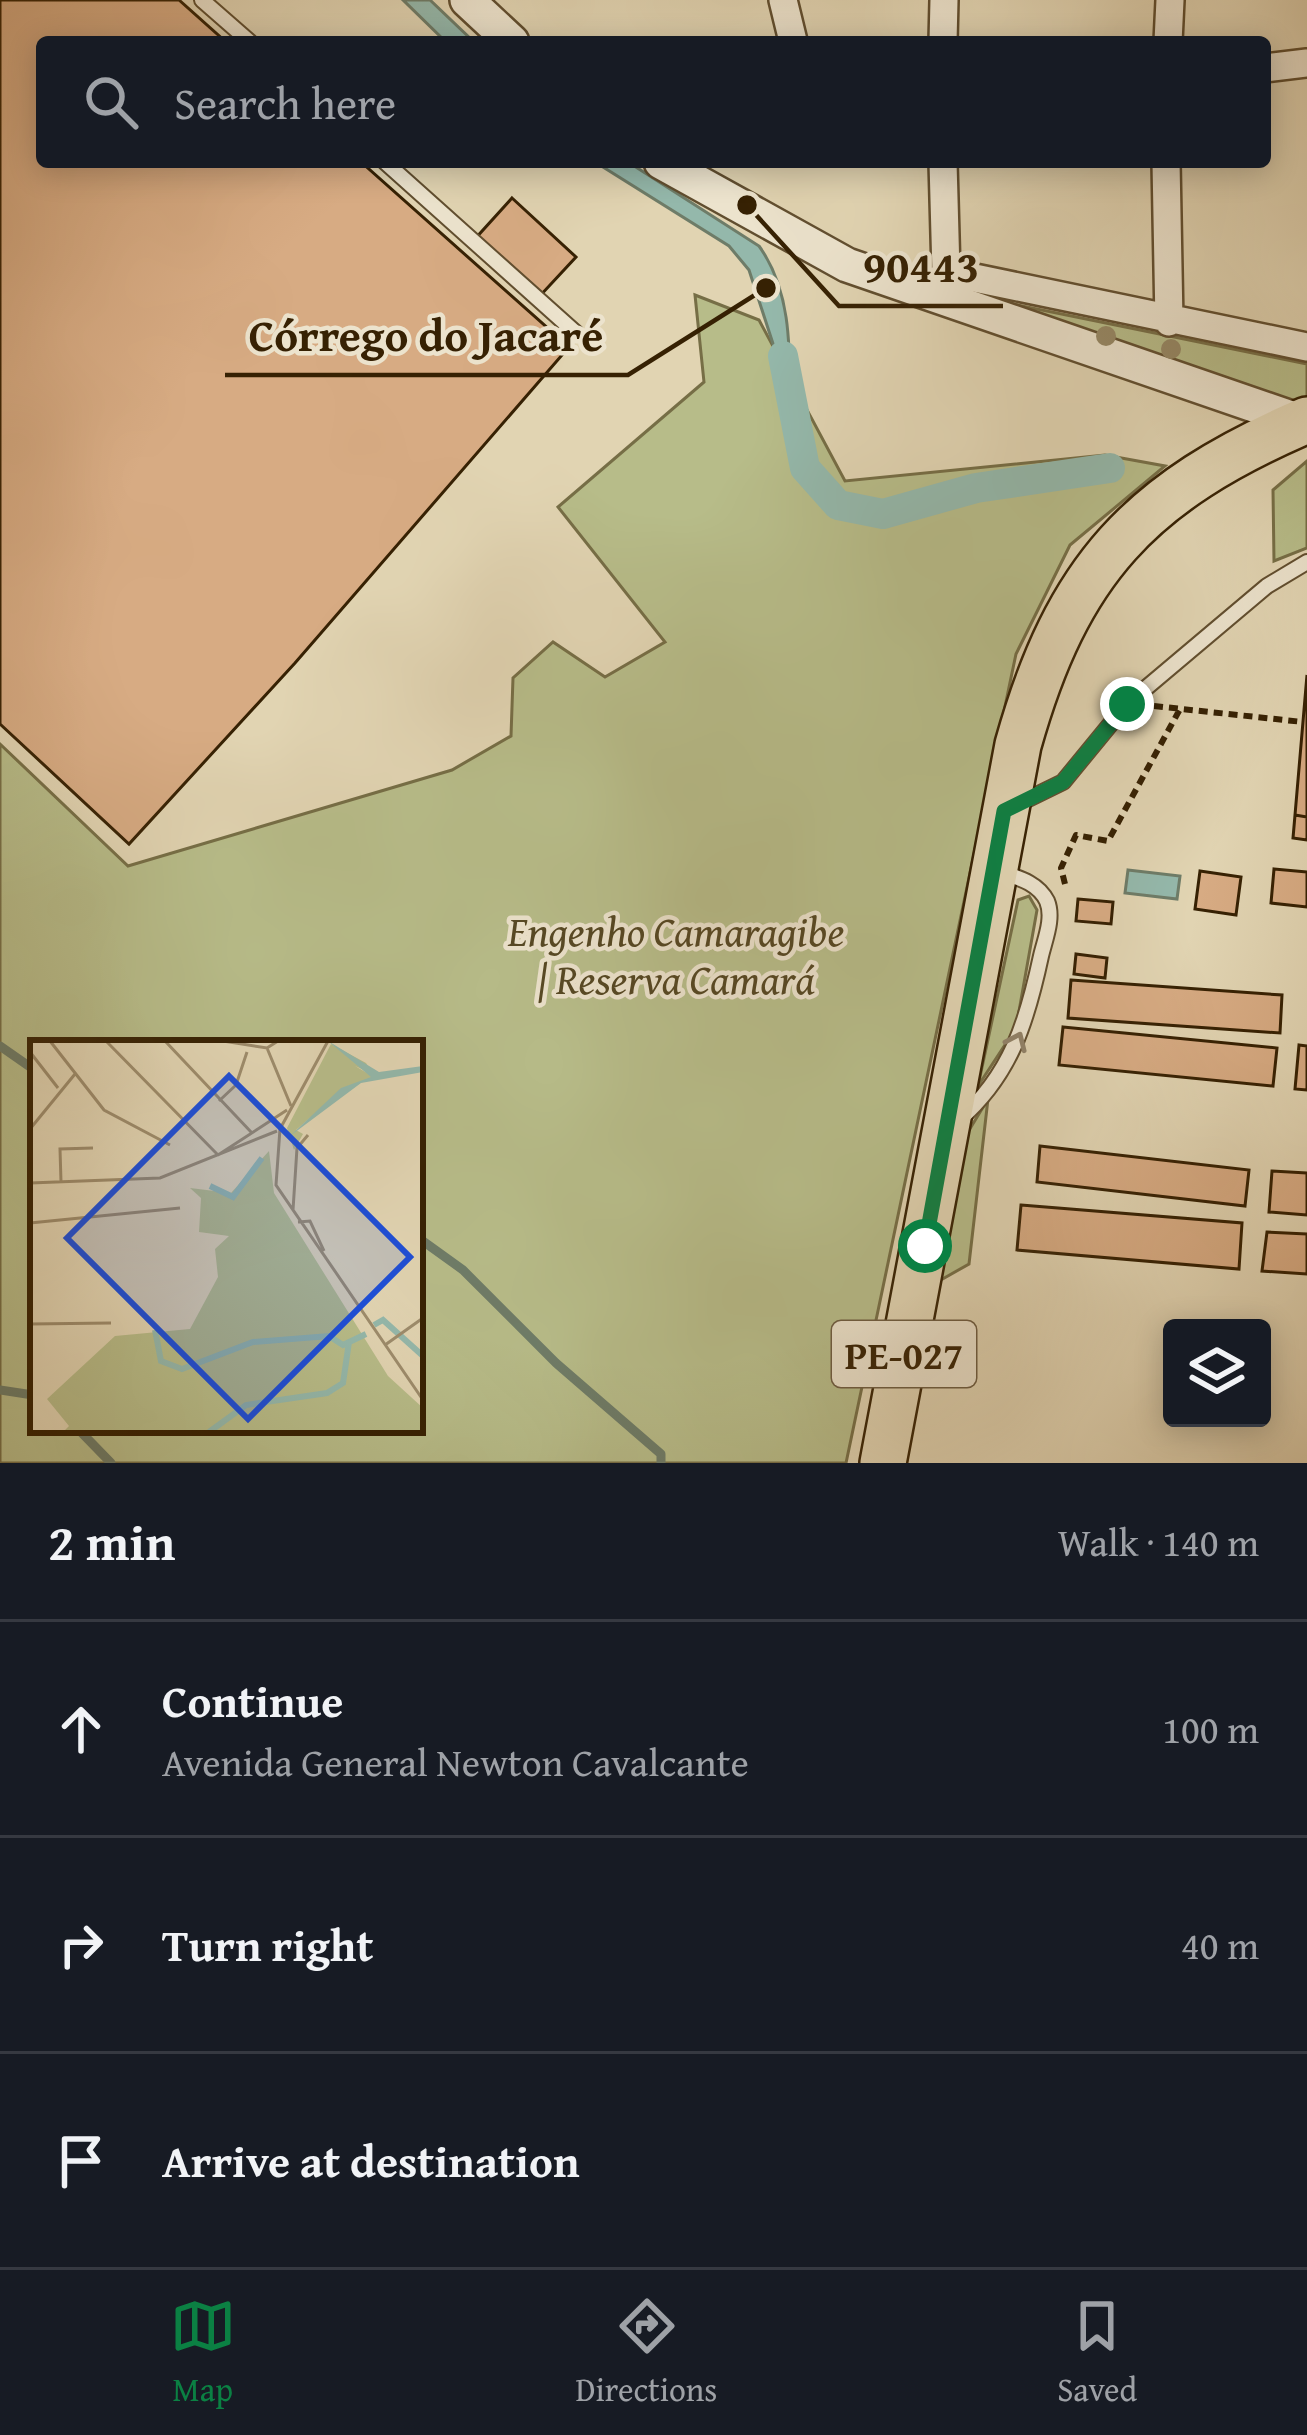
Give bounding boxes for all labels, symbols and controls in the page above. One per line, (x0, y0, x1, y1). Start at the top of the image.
search box (36, 36, 1271, 168)
icon: search (78, 69, 144, 135)
text: Search here (174, 70, 396, 135)
callout: 90443 (839, 225, 1003, 306)
text: 90443 (863, 233, 979, 298)
callout: Córrego do Jacaré (225, 294, 628, 375)
text: Córrego do Jacaré (249, 302, 603, 367)
route end (1100, 677, 1154, 731)
park label: Engenho Camaragibe | Reserva Camará (507, 900, 844, 1009)
one-way arrow (1003, 1032, 1027, 1053)
inset map (30, 1040, 423, 1433)
route start (898, 1219, 952, 1273)
map controls (1163, 1319, 1271, 1427)
button: layers (1163, 1319, 1271, 1427)
road number: PE-027 (832, 1321, 976, 1387)
text: 2 min (48, 1504, 175, 1579)
text: Walk · 140 m (1058, 1513, 1259, 1570)
text: Continue (162, 1668, 343, 1733)
icon: ahead (48, 1696, 114, 1762)
text: 100 m (1162, 1700, 1259, 1757)
text: Avenida General Newton Cavalcante (162, 1733, 749, 1790)
icon: right (48, 1912, 114, 1978)
text: Turn right (162, 1912, 374, 1977)
text: 40 m (1181, 1916, 1259, 1973)
icon: arrive (48, 2128, 114, 2194)
text: Arrive at destination (162, 2128, 580, 2193)
tab: Map (170, 2293, 236, 2413)
tab: Directions (576, 2293, 717, 2413)
tab: Saved (1057, 2293, 1137, 2413)

